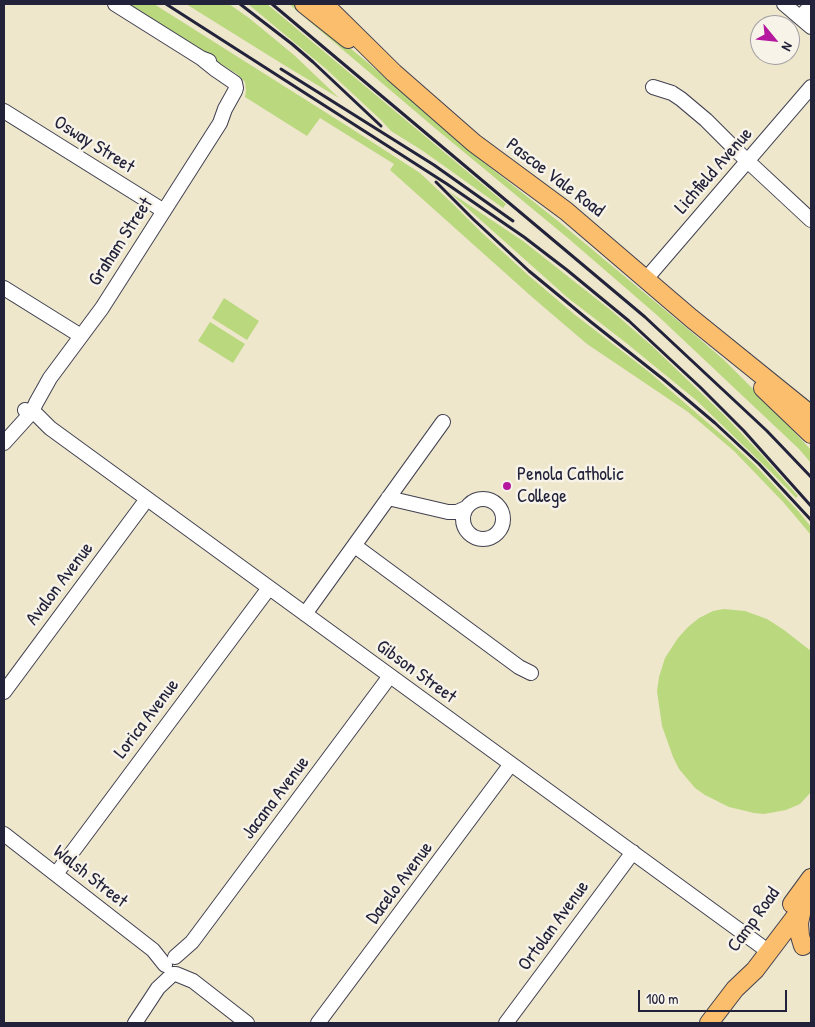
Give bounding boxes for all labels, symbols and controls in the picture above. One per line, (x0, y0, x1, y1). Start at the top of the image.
north arrow (750, 15, 800, 65)
text: N (778, 39, 798, 55)
street label: Osway Street (49, 111, 139, 179)
street label: Lichfield Avenue (670, 123, 758, 219)
street label: Pascoe Vale Road (501, 134, 609, 222)
street label: Graham Street (84, 194, 158, 290)
place label: Penola Catholic College (517, 464, 624, 508)
marker: Penola Catholic College (501, 480, 513, 492)
street label: Avalon Avenue (21, 538, 99, 630)
street label: Gibson Street (372, 635, 460, 709)
street label: Lorica Avenue (110, 675, 184, 763)
street label: Jacana Avenue (237, 752, 315, 844)
street label: Dacelo Avenue (362, 838, 438, 928)
street label: Walsh Street (48, 841, 132, 913)
street label: Ortolan Avenue (514, 877, 594, 975)
street label: Camp Road (723, 883, 785, 957)
scale bar (640, 980, 789, 1012)
text: 100 m (646, 988, 679, 1009)

